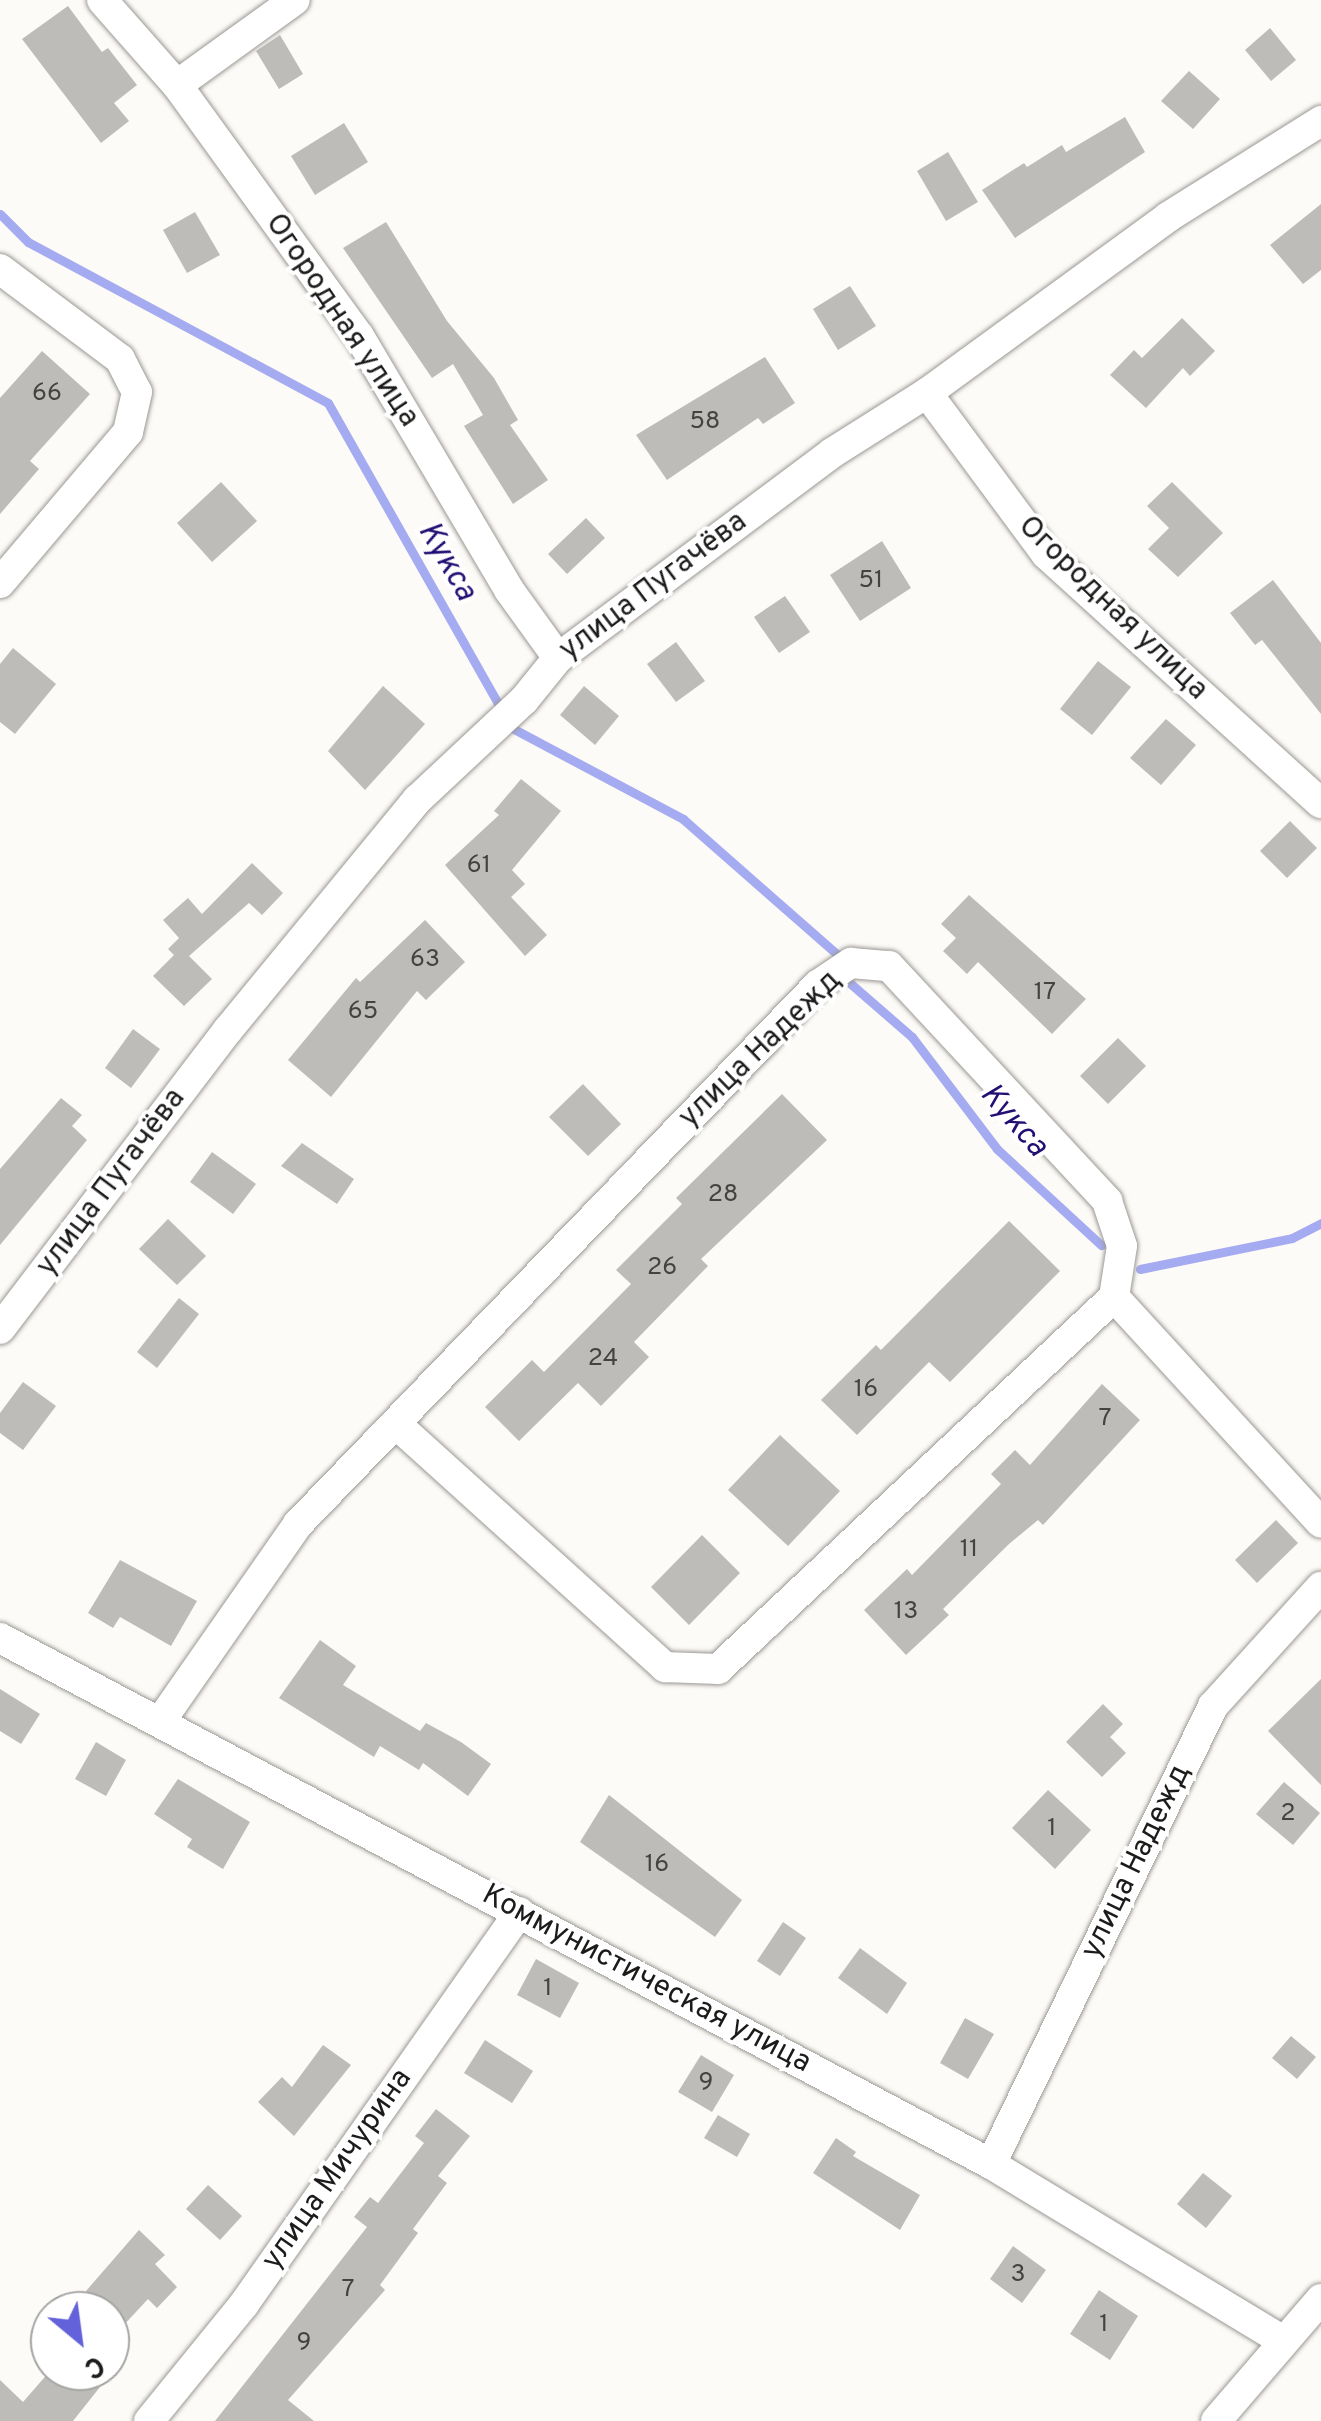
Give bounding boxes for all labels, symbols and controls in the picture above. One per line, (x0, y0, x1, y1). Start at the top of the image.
street label: Огородная улица (256, 207, 426, 435)
house number: 66 (32, 379, 62, 409)
house number: 58 (690, 407, 720, 437)
street label: улица Пугачёва (553, 505, 755, 669)
street label: Огородная улица (1010, 509, 1214, 709)
water label: Кукса (408, 516, 484, 608)
house number: 51 (859, 566, 883, 596)
house number: 61 (467, 851, 491, 881)
house number: 63 (410, 945, 440, 975)
street label: улица Надежд (672, 964, 850, 1136)
house number: 17 (1034, 978, 1056, 1008)
house number: 65 (348, 997, 378, 1027)
water label: Кукса (971, 1076, 1055, 1166)
street label: улица Пугачёва (30, 1082, 194, 1284)
house number: 28 (708, 1180, 738, 1210)
house number: 26 (647, 1253, 677, 1283)
house number: 24 (588, 1344, 618, 1374)
house number: 16 (854, 1375, 878, 1405)
house number: 7 (1098, 1404, 1112, 1434)
house number: 11 (960, 1535, 978, 1565)
house number: 13 (894, 1597, 918, 1627)
street label: улица Надежд (1074, 1759, 1200, 1965)
house number: 2 (1280, 1799, 1296, 1829)
house number: 1 (1047, 1814, 1057, 1844)
house number: 16 (645, 1850, 669, 1880)
street label: Коммунистическая улица (475, 1878, 817, 2082)
house number: 1 (543, 1974, 553, 2004)
street label: улица Мичурина (255, 2063, 421, 2277)
house number: 9 (699, 2068, 713, 2098)
house number: 3 (1010, 2260, 1026, 2290)
house number: 7 (341, 2275, 355, 2305)
north arrow (30, 2291, 130, 2391)
house number: 1 (1099, 2310, 1109, 2340)
house number: 9 (297, 2328, 311, 2358)
text: С (77, 2345, 110, 2386)

